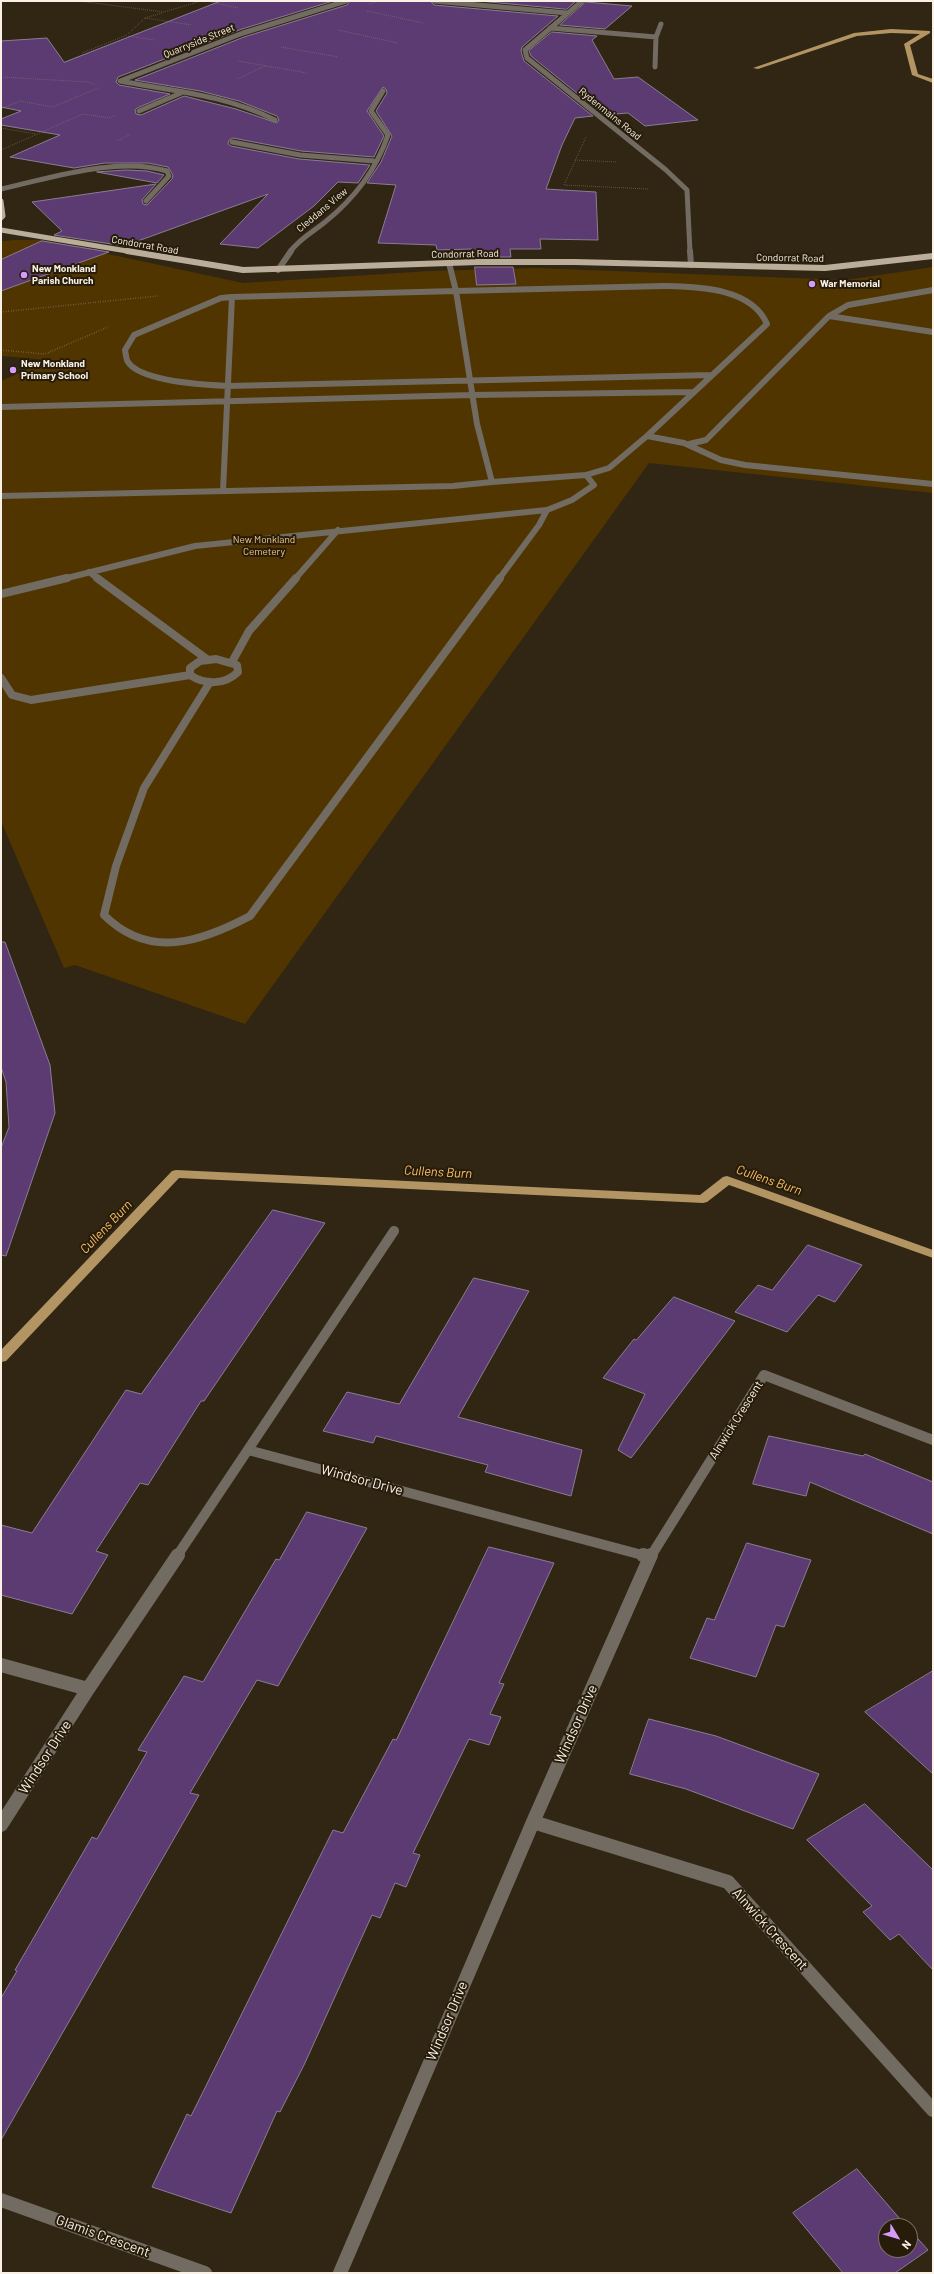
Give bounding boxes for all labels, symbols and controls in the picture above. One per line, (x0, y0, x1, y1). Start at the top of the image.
street label: Quarryside Street (162, 21, 236, 61)
street label: Rydenmains Road (576, 85, 644, 143)
street label: Cleddans View (294, 185, 350, 235)
street label: Condorrat Road (111, 233, 179, 257)
street label: Condorrat Road (431, 247, 499, 261)
street label: Condorrat Road (756, 251, 824, 265)
place label: New Monkland Parish Church (32, 263, 96, 286)
marker: New Monkland Parish Church (19, 270, 29, 280)
place label: War Memorial (820, 278, 880, 290)
marker: War Memorial (807, 279, 817, 289)
place label: New Monkland Primary School (21, 358, 88, 382)
marker: New Monkland Primary School (8, 365, 18, 375)
park label: New Monkland Cemetery (233, 534, 295, 558)
water label: Cullens Burn (404, 1162, 472, 1182)
water label: Cullens Burn (734, 1162, 804, 1198)
water label: Cullens Burn (77, 1197, 135, 1257)
street label: Alnwick Crescent (706, 1378, 766, 1462)
street label: Windsor Drive (319, 1461, 405, 1499)
street label: Windsor Drive (551, 1682, 601, 1766)
street label: Windsor Drive (15, 1717, 75, 1797)
street label: Alnwick Crescent (729, 1884, 811, 1974)
street label: Windsor Drive (423, 1979, 471, 2063)
street label: Glamis Crescent (54, 2211, 152, 2261)
north arrow (878, 2218, 918, 2258)
text: N (900, 2238, 914, 2252)

